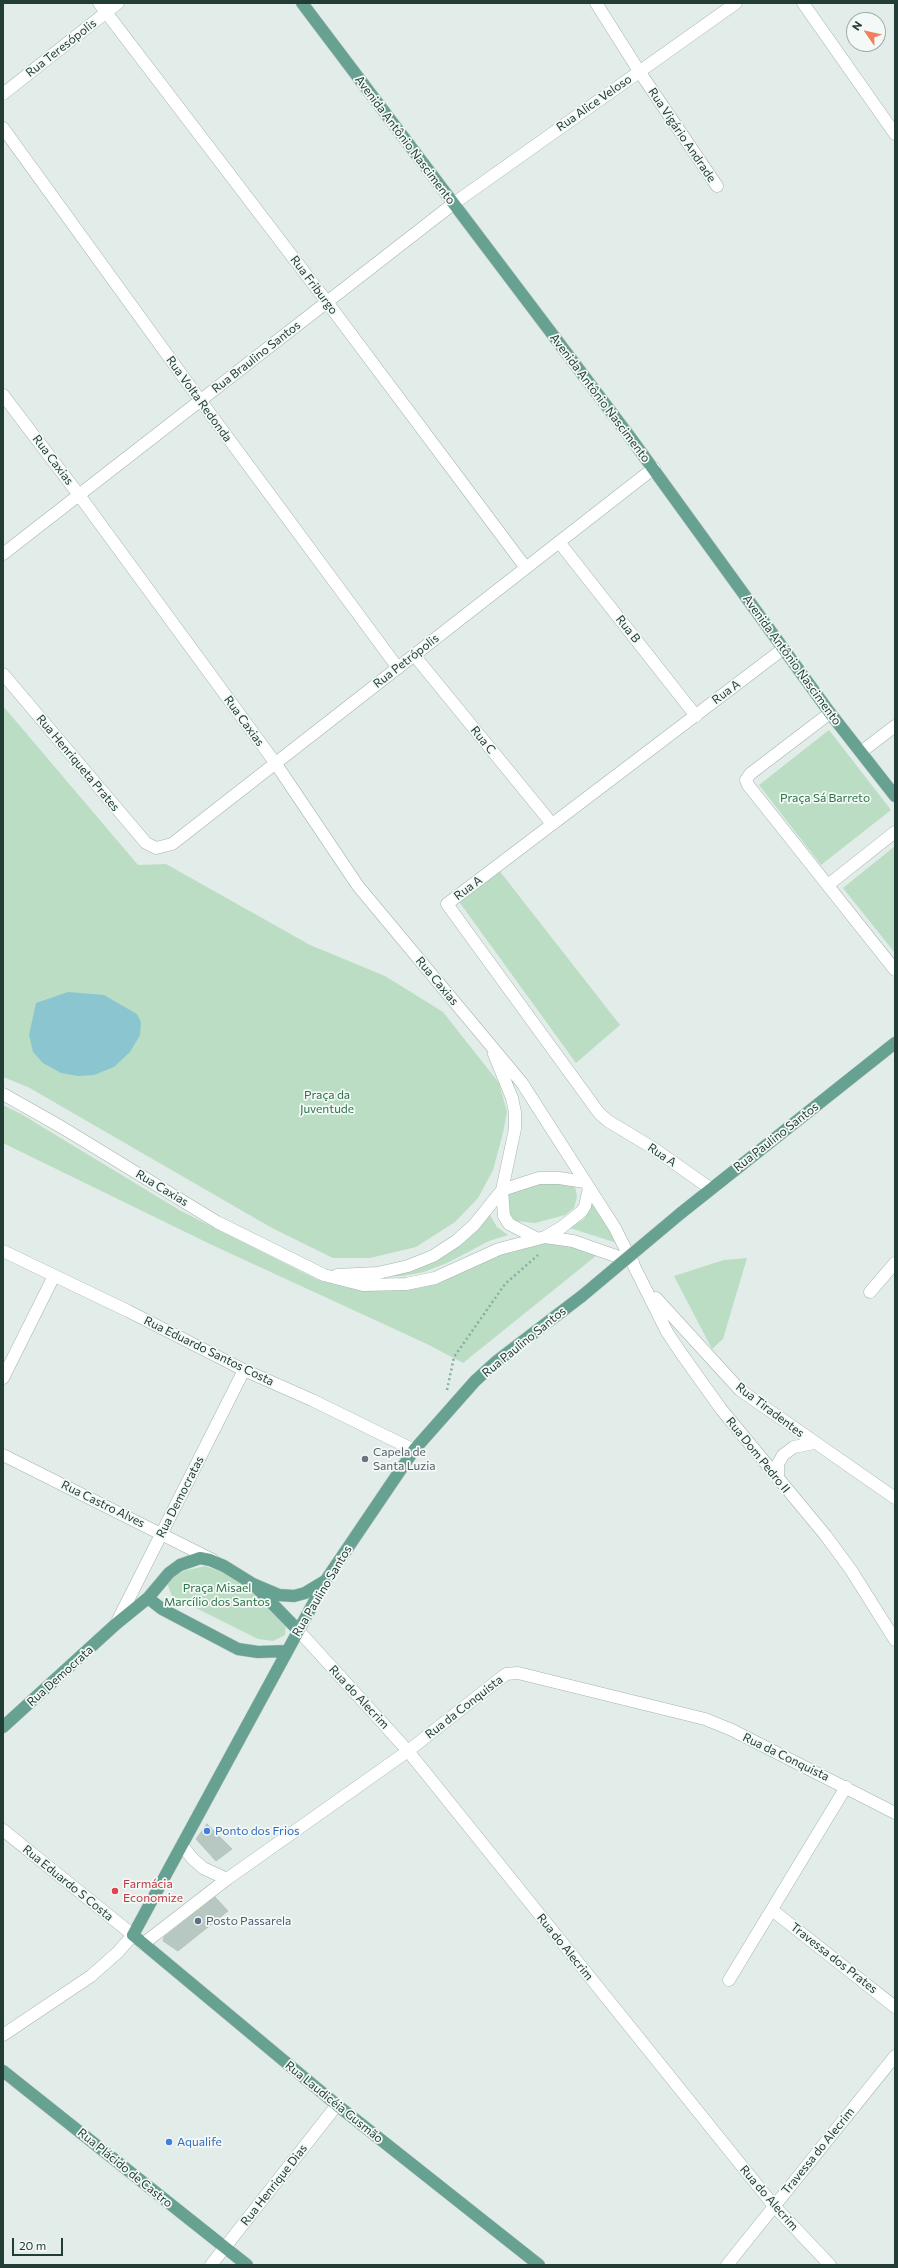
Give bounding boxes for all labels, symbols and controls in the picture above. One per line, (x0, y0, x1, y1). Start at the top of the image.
north arrow (846, 12, 886, 52)
street label: Rua Teresópolis (23, 16, 99, 80)
text: N (849, 19, 864, 33)
street label: Rua Alice Veloso (554, 72, 634, 134)
street label: Avenida Antônio Nascimento (352, 73, 458, 207)
street label: Rua Vigário Andrade (645, 85, 719, 185)
street label: Rua Friburgo (287, 253, 341, 317)
street label: Rua Braulino Santos (209, 318, 303, 396)
street label: Avenida Antônio Nascimento (547, 331, 653, 465)
street label: Rua Volta Redonda (163, 353, 235, 445)
street label: Rua Caxias (30, 432, 76, 488)
street label: Avenida Antônio Nascimento (740, 592, 844, 728)
street label: Rua B (613, 612, 643, 646)
street label: Rua Petrópolis (370, 631, 442, 691)
street label: Rua A (709, 677, 743, 707)
street label: Rua Caxias (221, 693, 267, 749)
street label: Rua Henriqueta Prates (33, 712, 123, 814)
street label: Rua C (468, 723, 498, 757)
park label: Praça Sá Barreto (780, 791, 870, 805)
street label: Rua A (451, 873, 485, 903)
street label: Rua Caxias (413, 954, 461, 1008)
park label: Praça da Juventude (300, 1088, 354, 1116)
street label: Rua Paulino Santos (731, 1099, 821, 1175)
street label: Rua A (645, 1140, 679, 1170)
street label: Rua Caxias (133, 1167, 191, 1209)
street label: Rua Paulino Santos (479, 1304, 569, 1380)
street label: Rua Eduardo Santos Costa (142, 1313, 276, 1389)
street label: Rua Tiradentes (733, 1380, 807, 1440)
street label: Rua Dom Pedro II (723, 1414, 793, 1496)
place label: Capela de Santa Luzia (373, 1445, 436, 1473)
street label: Rua Democratas (153, 1454, 207, 1540)
marker: Capela de Santa Luzia (360, 1454, 370, 1464)
street label: Rua Castro Alves (59, 1478, 147, 1530)
street label: Rua Paulino Santos (289, 1543, 355, 1639)
park label: Praça Misael Marcílio dos Santos (164, 1581, 270, 1609)
street label: Rua Democrata (24, 1642, 96, 1710)
street label: Rua do Alecrim (326, 1662, 392, 1732)
street label: Rua da Conquista (422, 1672, 506, 1742)
street label: Rua da Conquista (740, 1730, 832, 1784)
place label: Ponto dos Frios (215, 1824, 300, 1838)
marker: Ponto dos Frios (202, 1826, 212, 1836)
street label: Rua Eduardo S Costa (20, 1842, 116, 1924)
place label: Farmácia Economize (123, 1877, 183, 1905)
marker: Farmácia Economize (110, 1886, 120, 1896)
street label: Rua do Alecrim (534, 1911, 596, 1983)
place label: Posto Passarela (206, 1914, 291, 1928)
marker: Posto Passarela (193, 1916, 203, 1926)
street label: Travessa dos Prates (788, 1920, 880, 1996)
street label: Rua Laudicéia Gusmão (282, 2058, 386, 2146)
street label: Travessa do Alecrim (779, 2105, 857, 2197)
street label: Rua Plácido de Castro (75, 2125, 175, 2211)
place label: Aqualife (177, 2135, 222, 2149)
marker: Aqualife (164, 2137, 174, 2147)
street label: Rua Henrique Dias (238, 2141, 310, 2229)
street label: Rua do Alecrim (737, 2162, 801, 2234)
scale bar (14, 2230, 65, 2256)
text: 20 m (19, 2238, 46, 2252)

